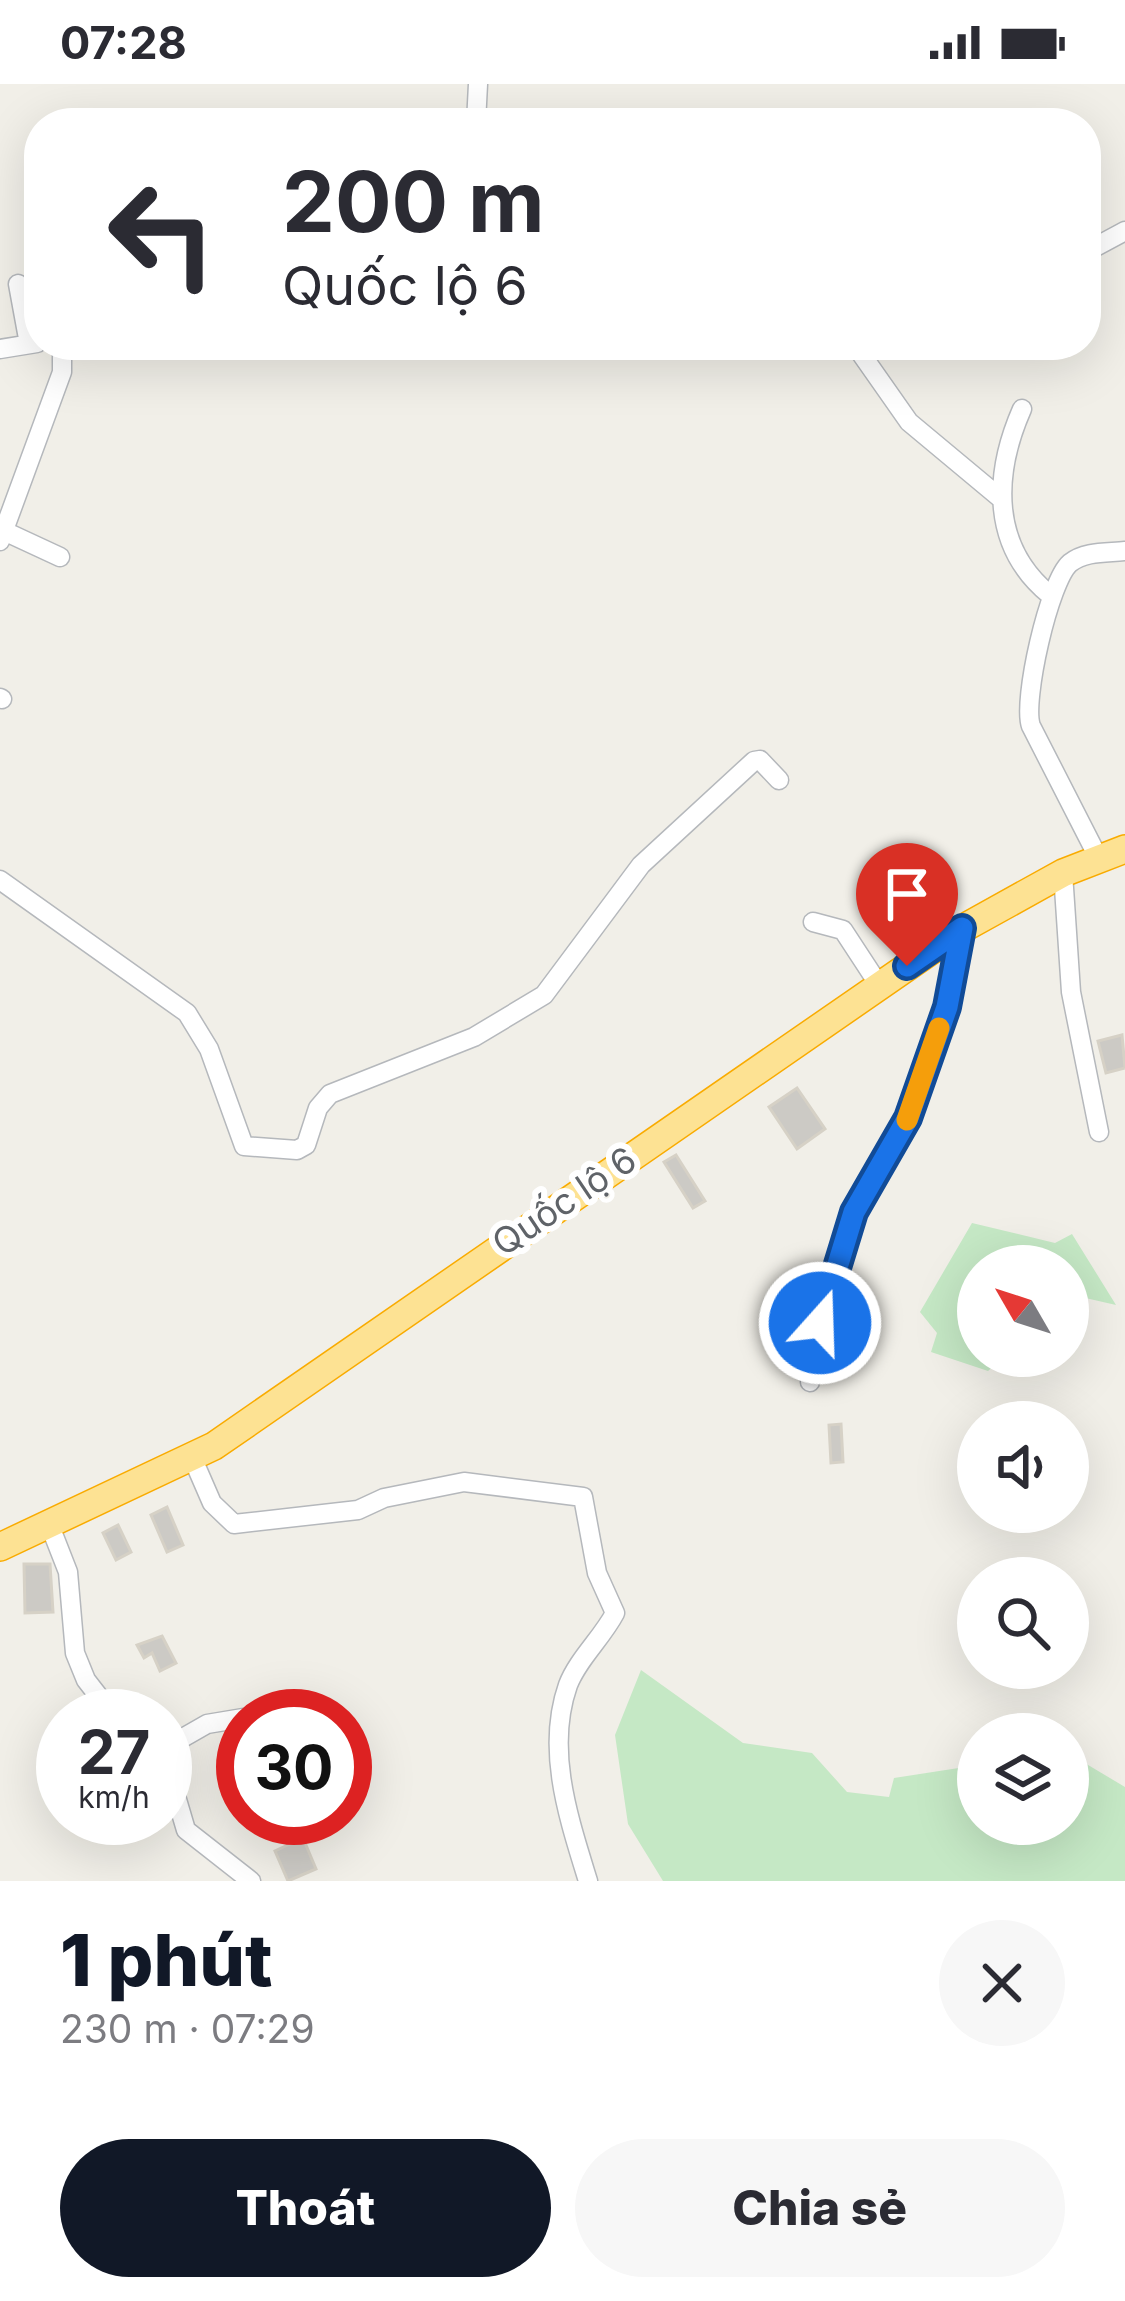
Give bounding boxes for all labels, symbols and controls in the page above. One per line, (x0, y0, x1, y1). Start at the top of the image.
text: 07:28 (60, 15, 187, 70)
text: 200 m (282, 151, 545, 252)
icon: left (84, 156, 240, 312)
text: Quốc lộ 6 (282, 253, 528, 318)
pin (856, 843, 958, 966)
icon: arrive (874, 861, 940, 927)
street label: Quốc lộ 6 (484, 1137, 644, 1265)
north arrow (957, 1245, 1089, 1377)
map controls (957, 1245, 1089, 1845)
position arrow (757, 1260, 883, 1386)
button: sound (957, 1401, 1089, 1533)
button: search (957, 1557, 1089, 1689)
speed limit sign: 30 (216, 1689, 372, 1845)
button: layers (957, 1713, 1089, 1845)
text: 27 (78, 1716, 150, 1788)
text: km/h (78, 1779, 150, 1815)
text: 1 phút (60, 1916, 272, 2003)
button: close (939, 1920, 1065, 2046)
text: 230 m · 07:29 (60, 2005, 315, 2052)
button: Thoát (60, 2139, 551, 2277)
button: Chia sẻ (575, 2139, 1065, 2277)

